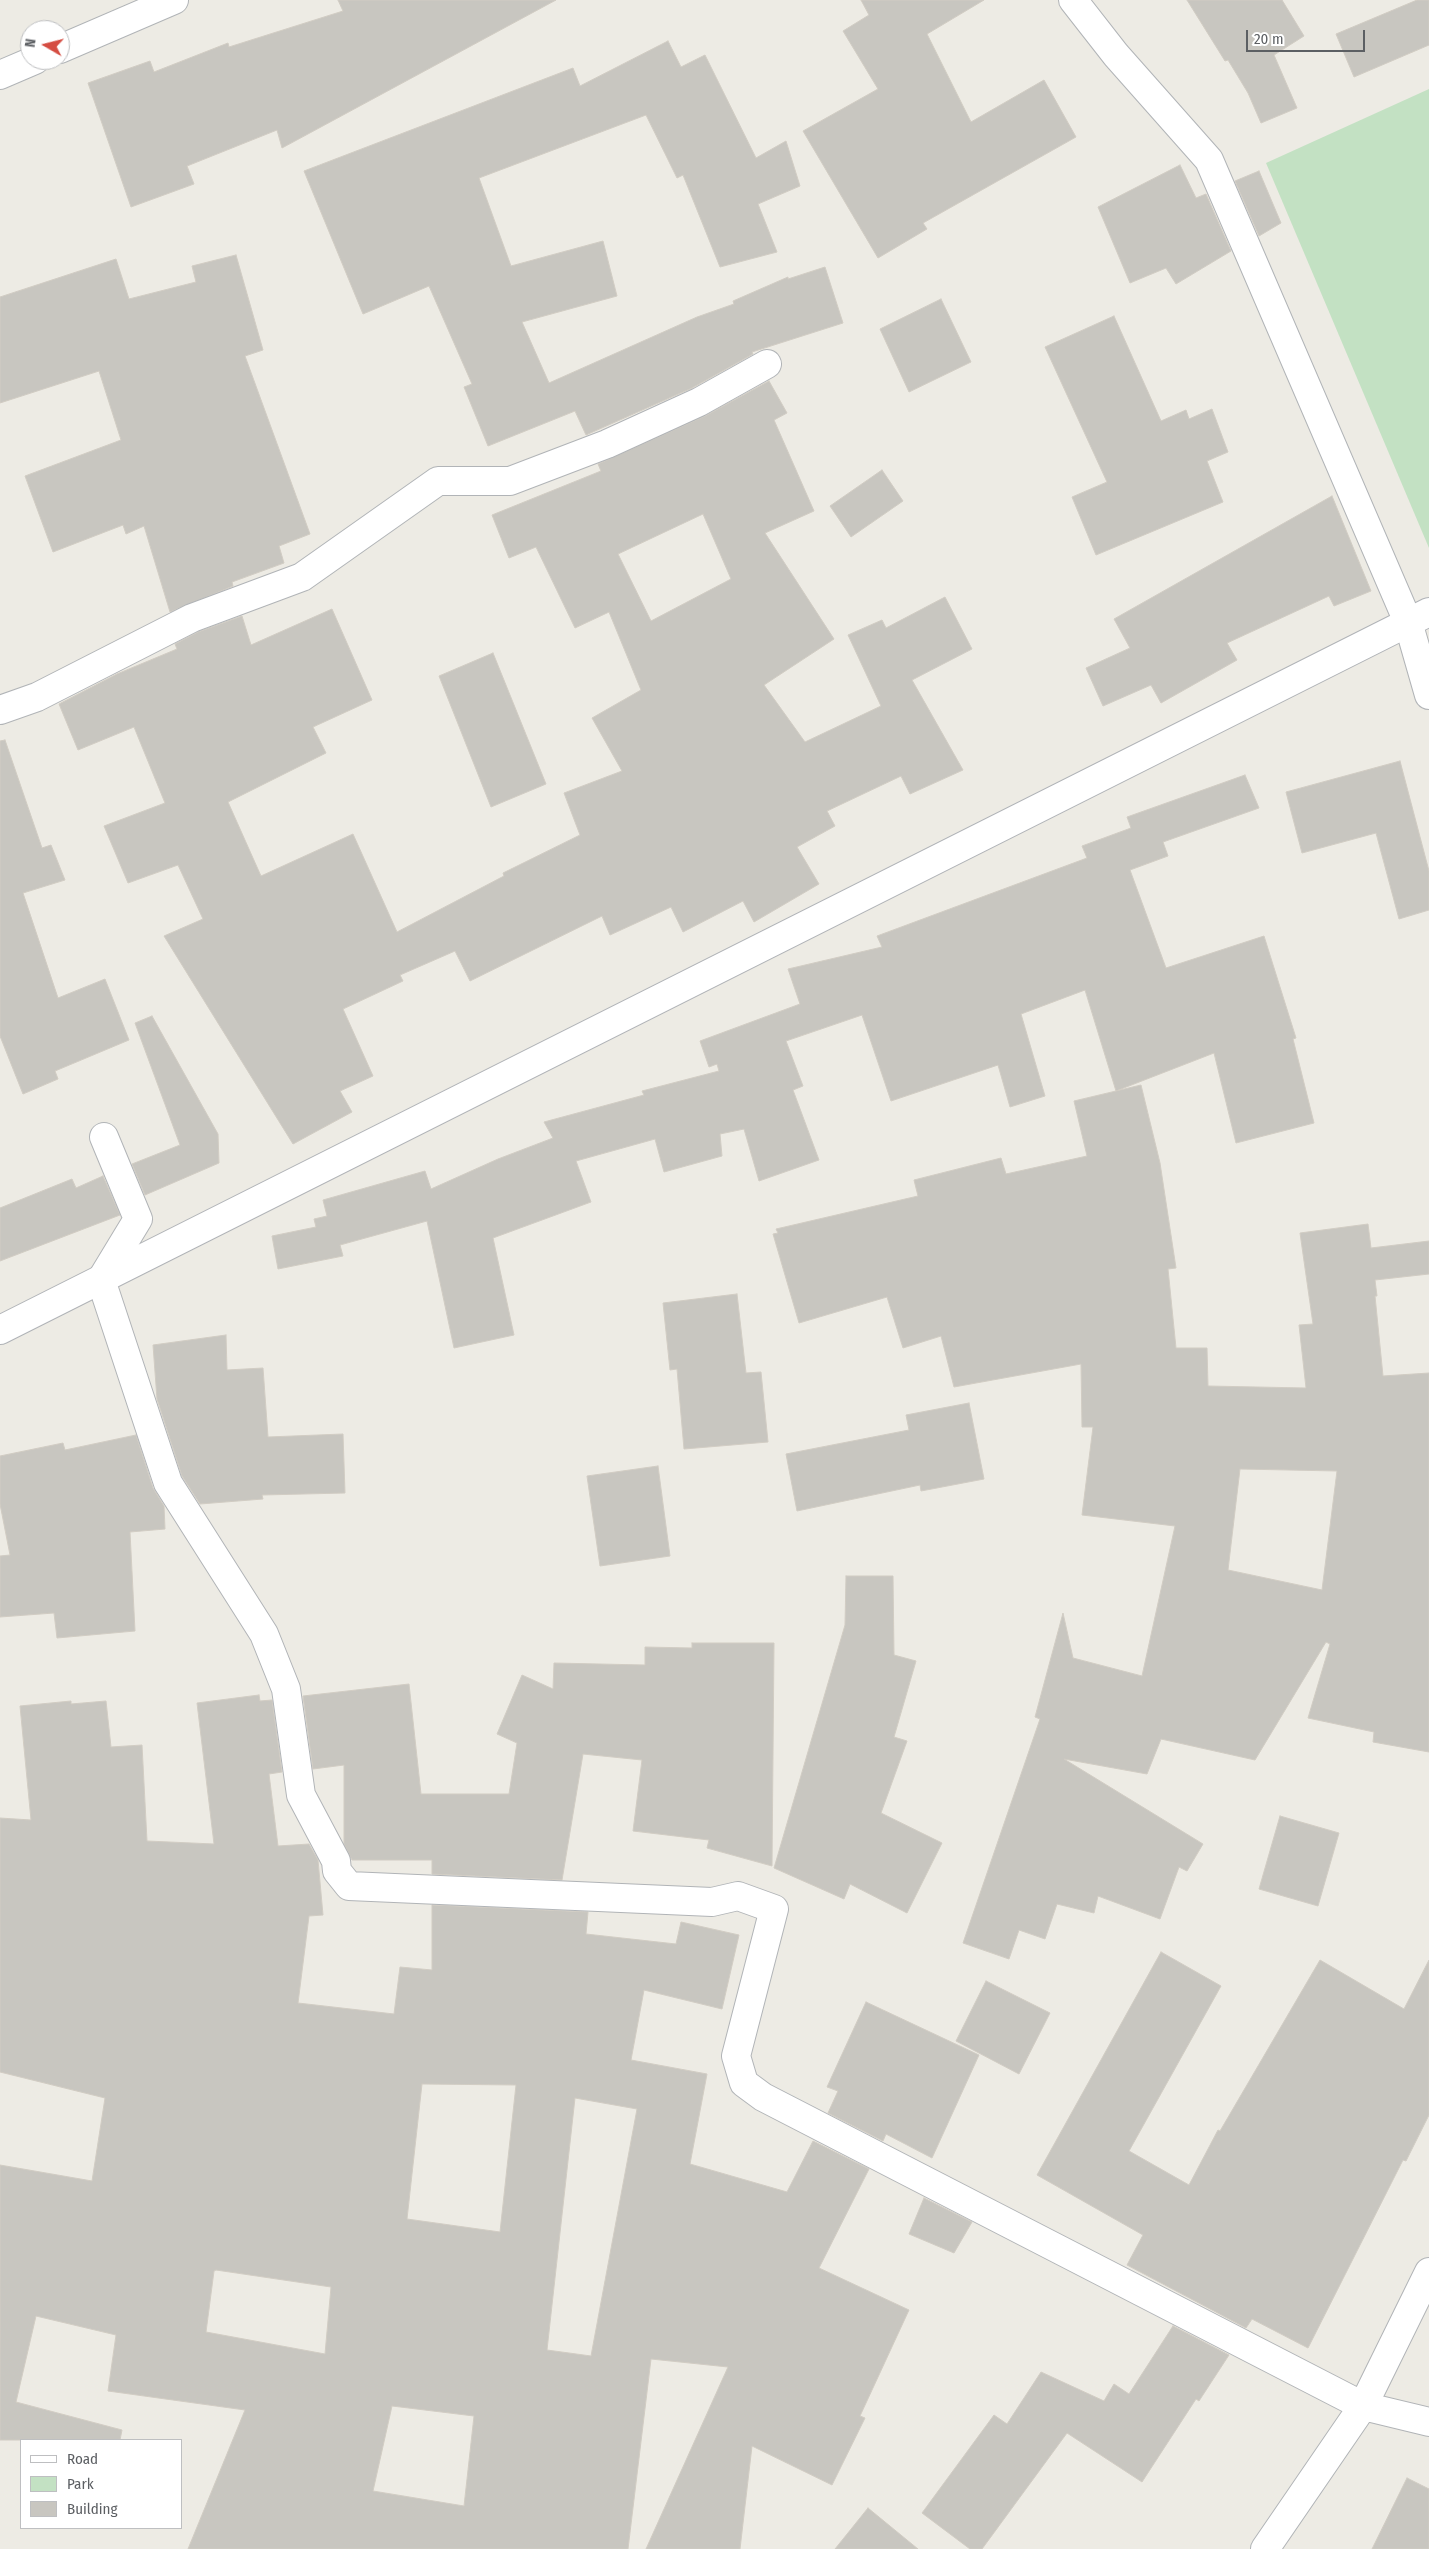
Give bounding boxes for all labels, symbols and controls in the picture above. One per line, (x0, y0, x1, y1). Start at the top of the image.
north arrow (20, 20, 70, 70)
scale bar (1249, 20, 1368, 52)
text: 20 m (1254, 30, 1284, 48)
text: N (22, 38, 40, 48)
legend (20, 2439, 182, 2529)
text: Road (67, 2450, 98, 2468)
text: Park (67, 2475, 94, 2493)
text: Building (67, 2500, 118, 2518)

